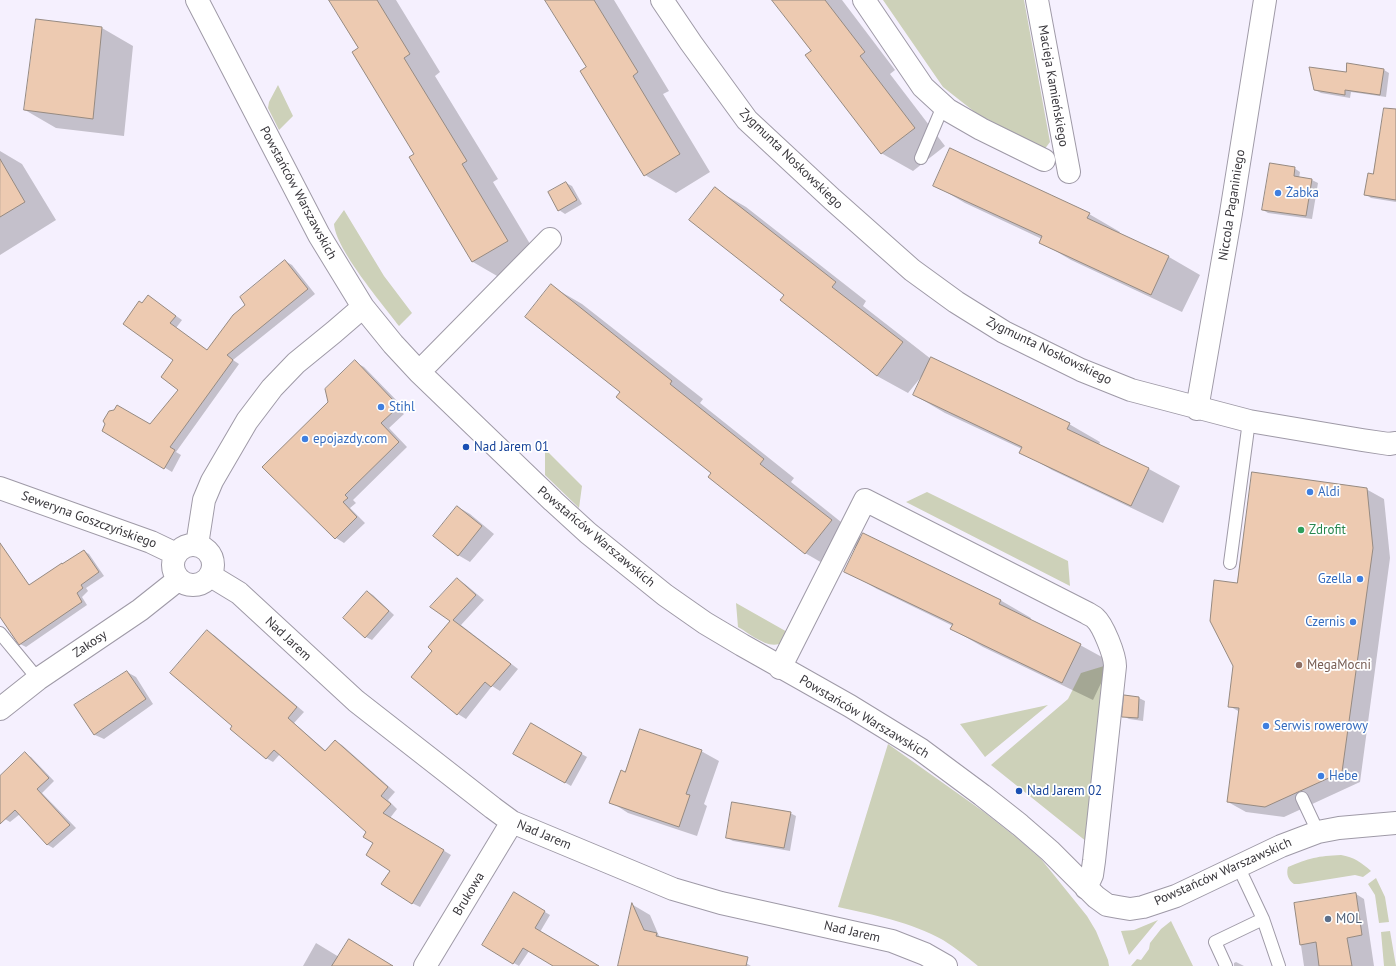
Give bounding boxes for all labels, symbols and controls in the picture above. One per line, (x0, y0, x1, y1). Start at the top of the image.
street label: Macieja Kamieńskiego (1035, 24, 1071, 148)
street label: Zygmunta Noskowskiego (736, 106, 846, 212)
street label: Powstańców Warszawskich (256, 124, 340, 262)
street label: Niccola Paganiniego (1216, 148, 1248, 262)
place label: Żabka (1286, 185, 1319, 201)
marker: Żabka (1273, 188, 1283, 198)
street label: Zygmunta Noskowskiego (984, 314, 1114, 388)
place label: Stihl (389, 399, 415, 415)
marker: Stihl (376, 402, 386, 412)
place label: epojazdy.com (313, 431, 387, 447)
marker: epojazdy.com (300, 434, 310, 444)
place label: Nad Jarem 01 (474, 439, 549, 455)
marker: Nad Jarem 01 (461, 442, 471, 452)
street label: Powstańców Warszawskich (534, 483, 658, 591)
place label: Aldi (1318, 484, 1340, 500)
marker: Aldi (1305, 487, 1315, 497)
street label: Seweryna Goszczyńskiego (19, 488, 159, 552)
place label: Zdrofit (1309, 522, 1346, 538)
marker: Zdrofit (1296, 525, 1306, 535)
place label: Gzella (1318, 571, 1352, 587)
marker: Gzella (1355, 574, 1365, 584)
street label: Nad Jarem (262, 614, 314, 664)
place label: Czernis (1305, 614, 1345, 630)
marker: Czernis (1348, 617, 1358, 627)
street label: Zakosy (70, 627, 110, 661)
place label: MegaMocni (1307, 657, 1371, 673)
marker: MegaMocni (1294, 660, 1304, 670)
street label: Powstańców Warszawskich (796, 672, 932, 762)
place label: Serwis rowerowy (1274, 718, 1368, 734)
marker: Serwis rowerowy (1261, 721, 1271, 731)
place label: Hebe (1329, 768, 1358, 784)
marker: Hebe (1316, 771, 1326, 781)
place label: Nad Jarem 02 (1027, 783, 1102, 799)
marker: Nad Jarem 02 (1014, 786, 1024, 796)
street label: Nad Jarem (515, 817, 573, 853)
street label: Powstańców Warszawskich (1152, 835, 1294, 909)
street label: Brukowa (450, 869, 488, 919)
place label: MOL (1336, 911, 1362, 927)
marker: MOL (1323, 914, 1333, 924)
street label: Nad Jarem (822, 918, 882, 946)

